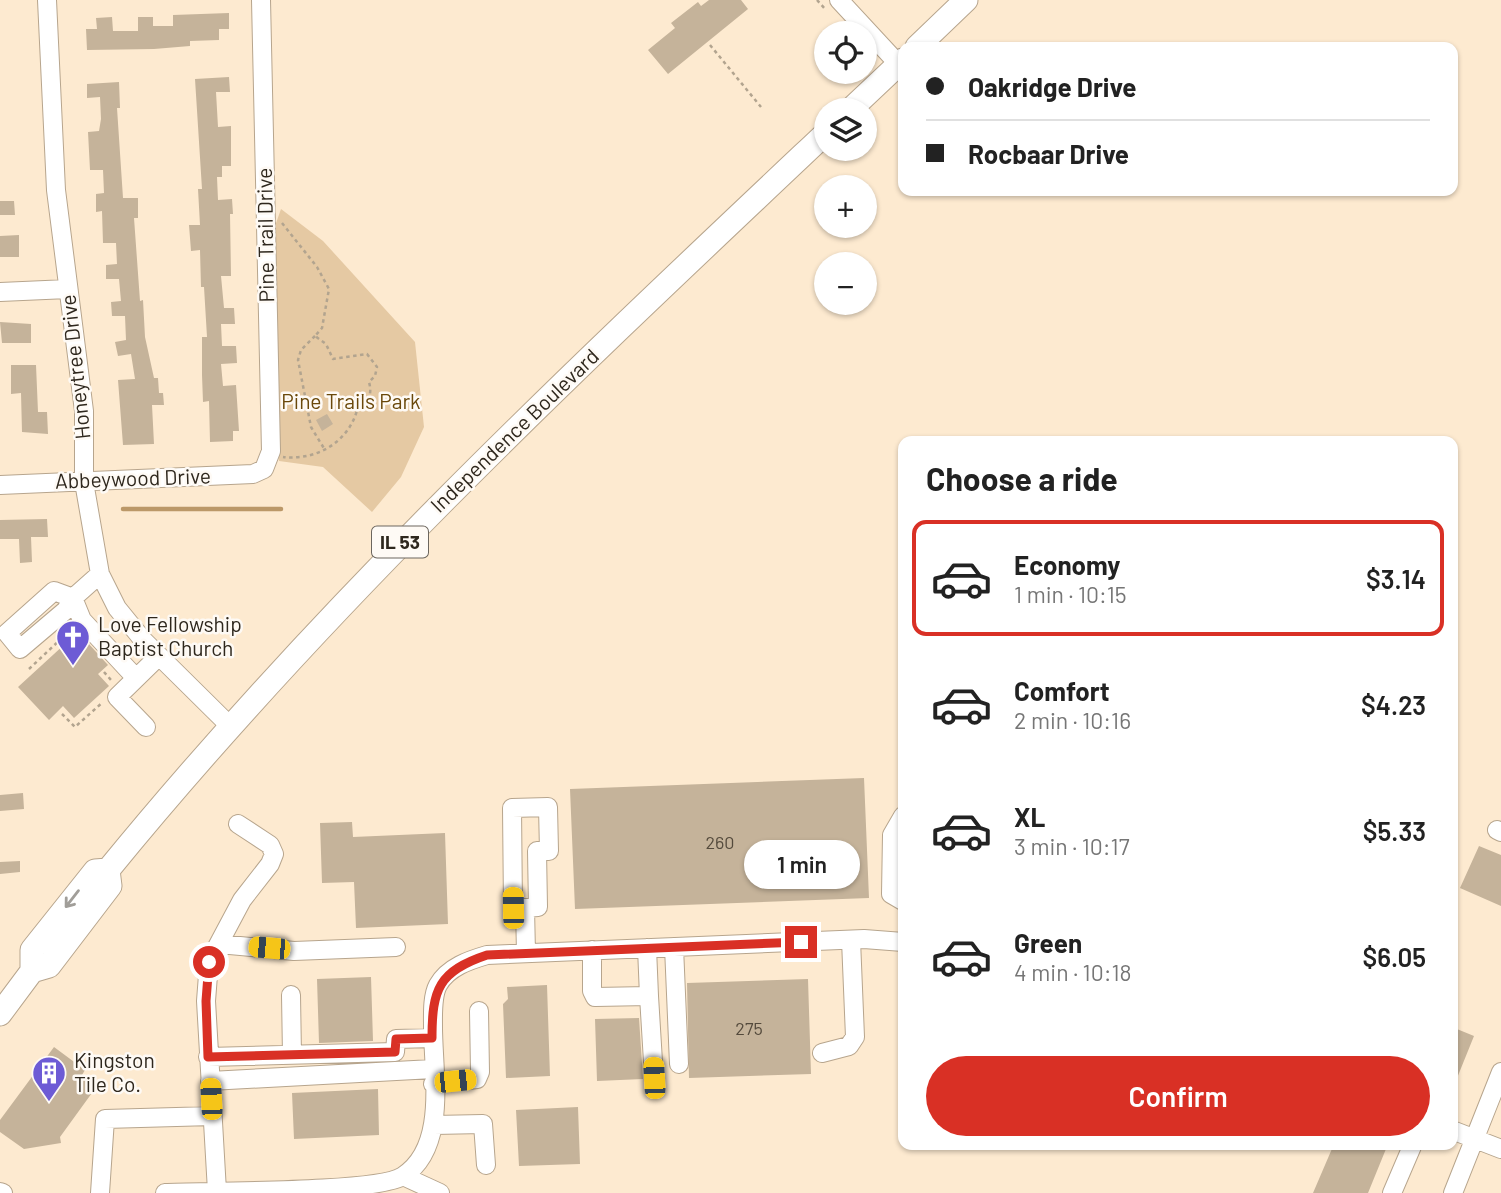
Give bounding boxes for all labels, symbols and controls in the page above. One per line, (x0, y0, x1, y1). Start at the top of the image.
map controls (814, 21, 877, 315)
button: locate (814, 21, 877, 84)
text: Oakridge Drive (968, 71, 1136, 102)
button: layers (814, 98, 877, 161)
text: Rocbaar Drive (968, 138, 1129, 169)
street label: Pine Trail Drive (251, 167, 278, 303)
button: + (814, 175, 877, 238)
button: − (814, 252, 877, 315)
street label: Honeytree Drive (54, 293, 95, 441)
street label: Independence Boulevard (425, 343, 603, 517)
park label: Pine Trails Park (281, 388, 421, 413)
text: Choose a ride (926, 459, 1118, 497)
street label: Abbeywood Drive (54, 462, 211, 493)
road number: IL 53 (372, 526, 428, 558)
icon: car (930, 547, 993, 610)
text: Economy (1014, 549, 1120, 580)
text: $3.14 (1366, 563, 1426, 594)
text: 1 min · 10:15 (1014, 580, 1127, 608)
place label: Love Fellowship Baptist Church (98, 611, 242, 660)
church icon: Love Fellowship Baptist Church (54, 618, 92, 667)
icon: car (930, 673, 993, 736)
text: Comfort (1014, 675, 1110, 706)
text: $4.23 (1361, 689, 1426, 720)
text: 2 min · 10:16 (1014, 706, 1131, 734)
icon: car (930, 799, 993, 862)
text: XL (1014, 801, 1045, 832)
text: $5.33 (1363, 815, 1426, 846)
house number: 260 (705, 831, 735, 853)
text: 3 min · 10:17 (1014, 832, 1130, 860)
callout: 1 min (743, 841, 859, 890)
text: 1 min (777, 850, 827, 878)
car (503, 887, 524, 929)
one-way arrow (65, 890, 80, 908)
icon: car (930, 925, 993, 988)
route end (785, 926, 817, 958)
text: Green (1014, 927, 1082, 958)
car (248, 936, 291, 960)
text: $6.05 (1363, 941, 1426, 972)
route start (193, 946, 225, 978)
text: 4 min · 10:18 (1014, 958, 1131, 986)
house number: 275 (735, 1017, 763, 1039)
place label: Kingston Tile Co. (74, 1047, 155, 1096)
building icon: Kingston Tile Co. (30, 1054, 68, 1103)
car (643, 1056, 666, 1100)
button: Confirm (926, 1056, 1430, 1136)
car (434, 1068, 477, 1094)
car (200, 1077, 223, 1121)

